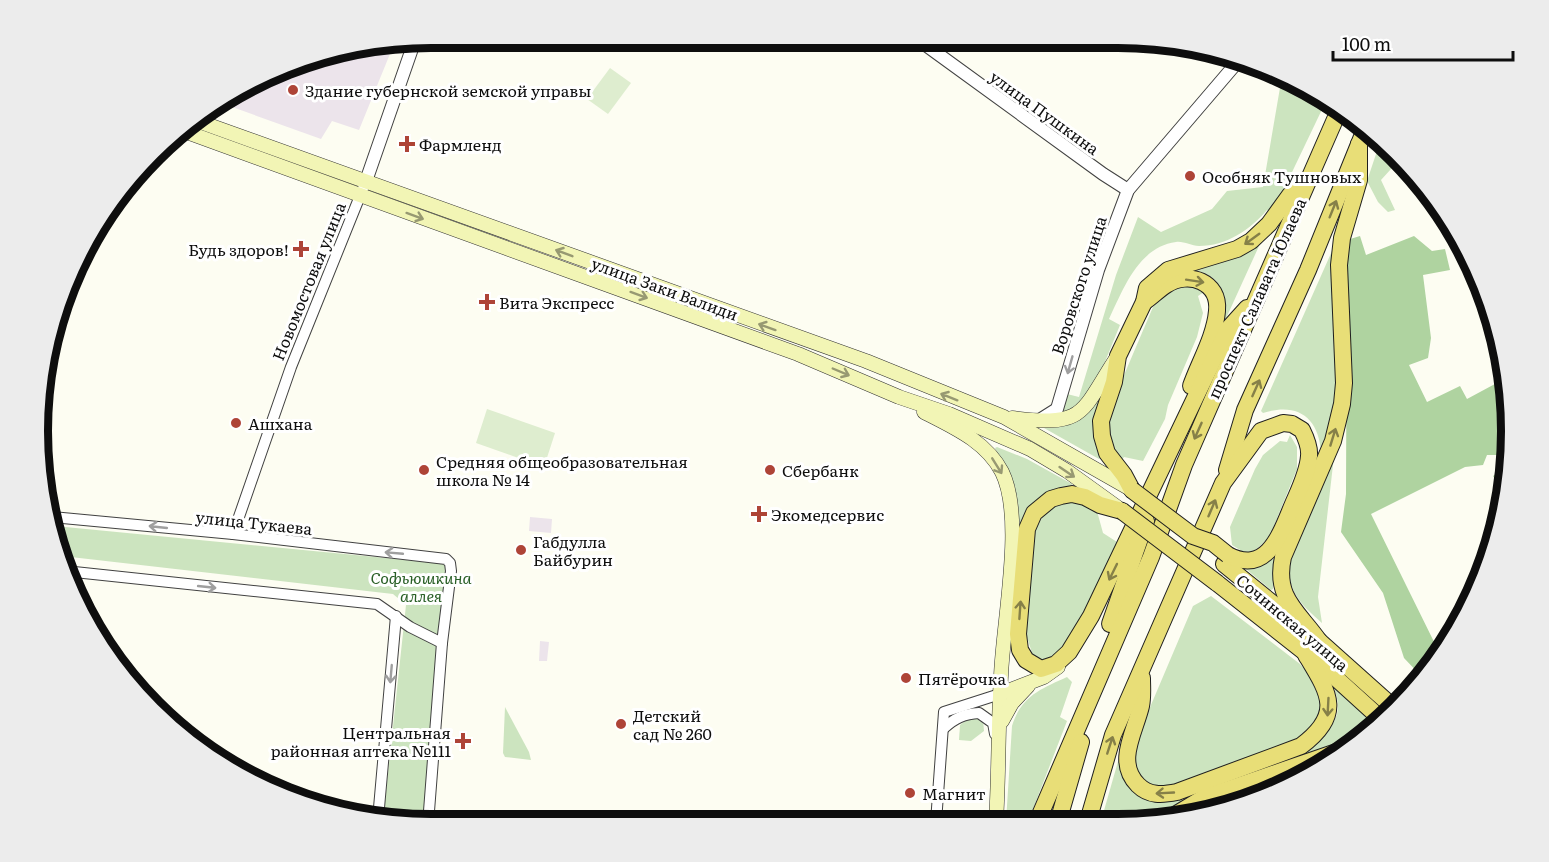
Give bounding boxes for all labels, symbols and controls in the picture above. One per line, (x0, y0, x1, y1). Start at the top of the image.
scale bar (1333, 24, 1513, 62)
text: 100 m (1342, 30, 1391, 57)
street label: улица Пушкина (985, 64, 1105, 160)
place label: Здание губернской земской управы (305, 78, 591, 102)
marker: Здание губернской земской управы (286, 83, 300, 97)
place label: Фармленд (419, 132, 502, 156)
marker: Фармленд (400, 137, 414, 151)
place label: Особняк Тушновых (1202, 164, 1362, 188)
marker: Особняк Тушновых (1183, 169, 1197, 183)
street label: проспект Салавата Юлаева (1201, 193, 1311, 402)
street label: Новомостовая улица (265, 198, 351, 364)
one-way arrow (1328, 200, 1339, 218)
one-way arrow (405, 211, 424, 222)
street label: Воровского улица (1044, 212, 1112, 357)
one-way arrow (1244, 233, 1260, 245)
place label: Будь здоров! (188, 237, 289, 261)
marker: Будь здоров! (294, 242, 308, 256)
one-way arrow (555, 247, 574, 258)
street label: улица Заки Валиди (588, 250, 742, 326)
one-way arrow (1185, 276, 1204, 287)
place label: Вита Экспресс (499, 290, 614, 314)
one-way arrow (629, 290, 648, 301)
marker: Вита Экспресс (480, 295, 494, 309)
one-way arrow (758, 320, 777, 331)
one-way arrow (1064, 355, 1075, 374)
one-way arrow (831, 367, 849, 378)
one-way arrow (1250, 379, 1262, 397)
one-way arrow (940, 391, 959, 402)
place label: Ашхана (248, 411, 313, 435)
marker: Ашхана (229, 416, 243, 430)
one-way arrow (1192, 421, 1203, 440)
one-way arrow (1328, 428, 1339, 447)
place label: Средняя общеобразовательная школа № 14 (436, 449, 688, 491)
one-way arrow (991, 457, 1003, 474)
place label: Сбербанк (782, 458, 859, 482)
marker: Средняя общеобразовательная школа № 14 (417, 463, 431, 477)
marker: Сбербанк (763, 463, 777, 477)
one-way arrow (1058, 466, 1075, 478)
one-way arrow (1207, 499, 1218, 517)
place label: Экомедсервис (771, 502, 884, 526)
street label: улица Тукаева (195, 504, 314, 540)
marker: Экомедсервис (752, 507, 766, 521)
one-way arrow (149, 521, 169, 532)
place label: Габдулла Байбурин (533, 529, 613, 571)
marker: Габдулла Байбурин (514, 543, 528, 557)
one-way arrow (385, 547, 405, 558)
one-way arrow (1107, 562, 1118, 580)
park label: Софьюшкина аллея (370, 565, 472, 607)
street label: Сочинская улица (1232, 568, 1355, 676)
one-way arrow (196, 582, 216, 593)
one-way arrow (1014, 601, 1025, 621)
one-way arrow (385, 664, 396, 684)
place label: Пятёрочка (918, 666, 1006, 690)
marker: Пятёрочка (899, 671, 913, 685)
one-way arrow (1322, 697, 1334, 716)
place label: Детский сад № 260 (633, 703, 712, 745)
marker: Детский сад № 260 (614, 717, 628, 731)
place label: Центральная районная аптека №111 (271, 720, 451, 762)
marker: Центральная районная аптека №111 (456, 734, 470, 748)
one-way arrow (1105, 736, 1116, 755)
place label: Магнит (922, 781, 986, 805)
marker: Магнит (903, 786, 917, 800)
one-way arrow (1155, 788, 1175, 799)

